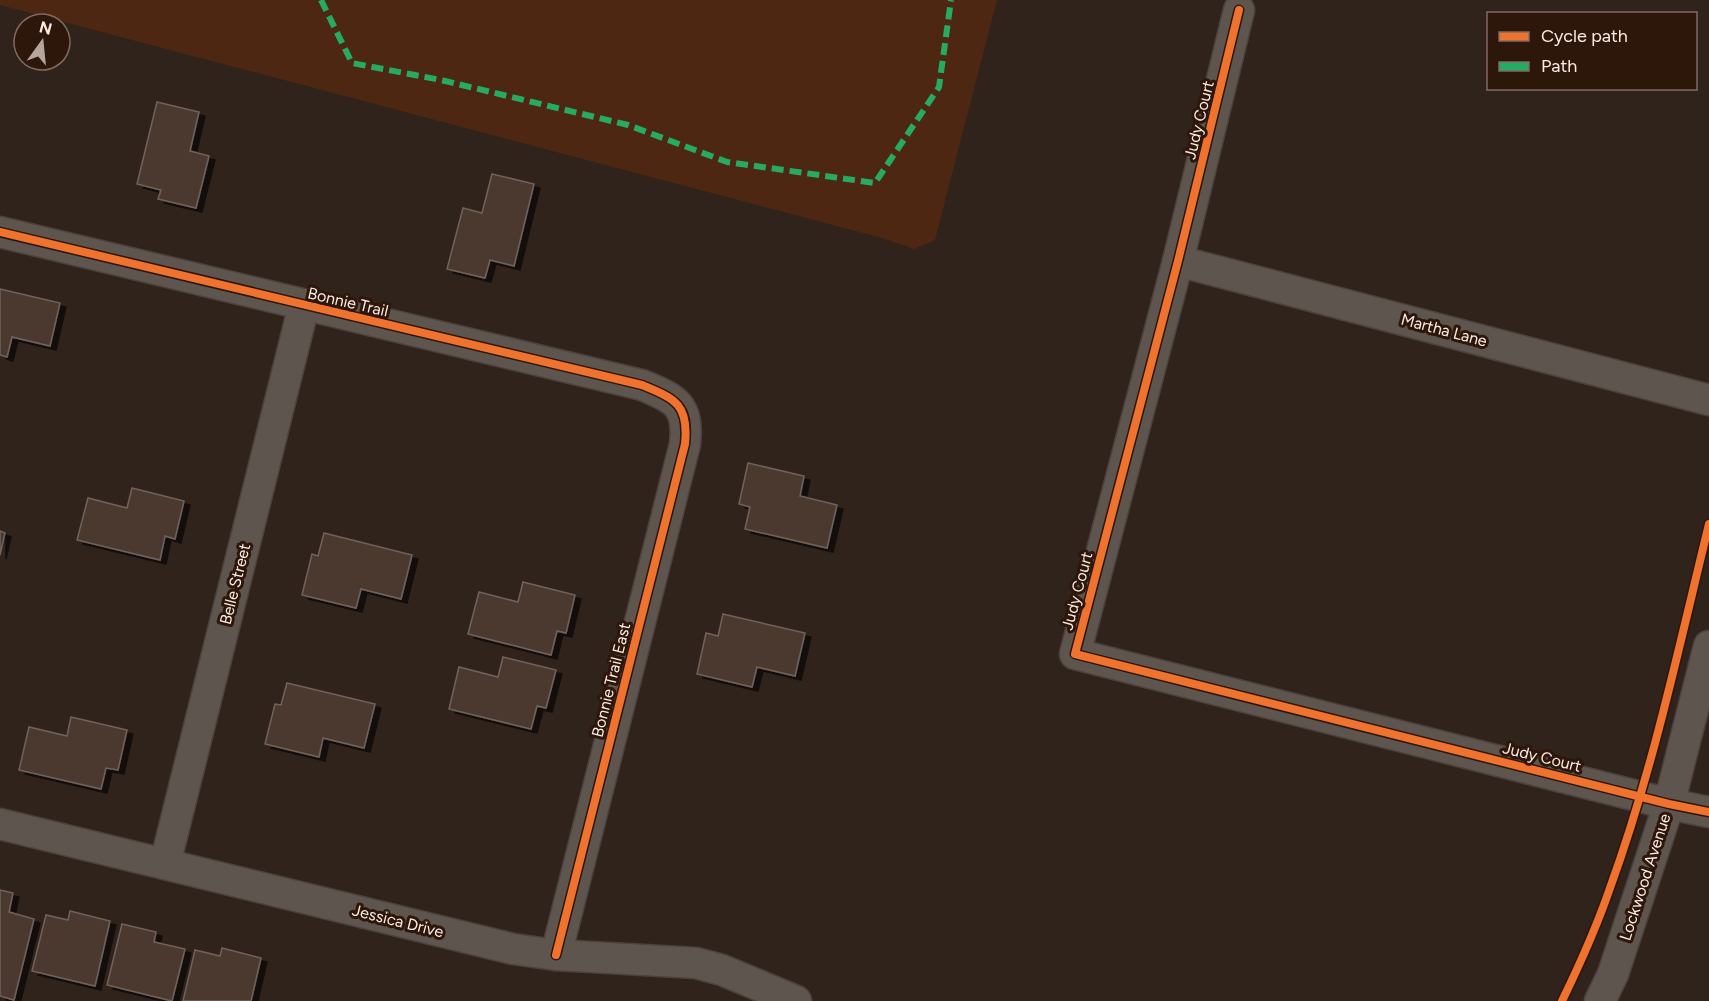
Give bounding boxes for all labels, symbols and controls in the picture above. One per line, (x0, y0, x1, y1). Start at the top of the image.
north arrow (12, 12, 72, 72)
legend (1487, 12, 1697, 90)
text: N (37, 17, 54, 39)
text: Cycle path (1541, 25, 1628, 47)
text: Path (1541, 55, 1577, 77)
street label: Judy Court (1180, 79, 1218, 161)
street label: Bonnie Trail (306, 283, 390, 321)
street label: Martha Lane (1399, 309, 1489, 351)
street label: Belle Street (216, 541, 254, 627)
street label: Judy Court (1057, 550, 1097, 632)
street label: Bonnie Trail East (588, 621, 634, 739)
street label: Judy Court (1501, 738, 1583, 776)
street label: Lockwood Avenue (1616, 811, 1675, 943)
street label: Jessica Drive (350, 900, 446, 942)

